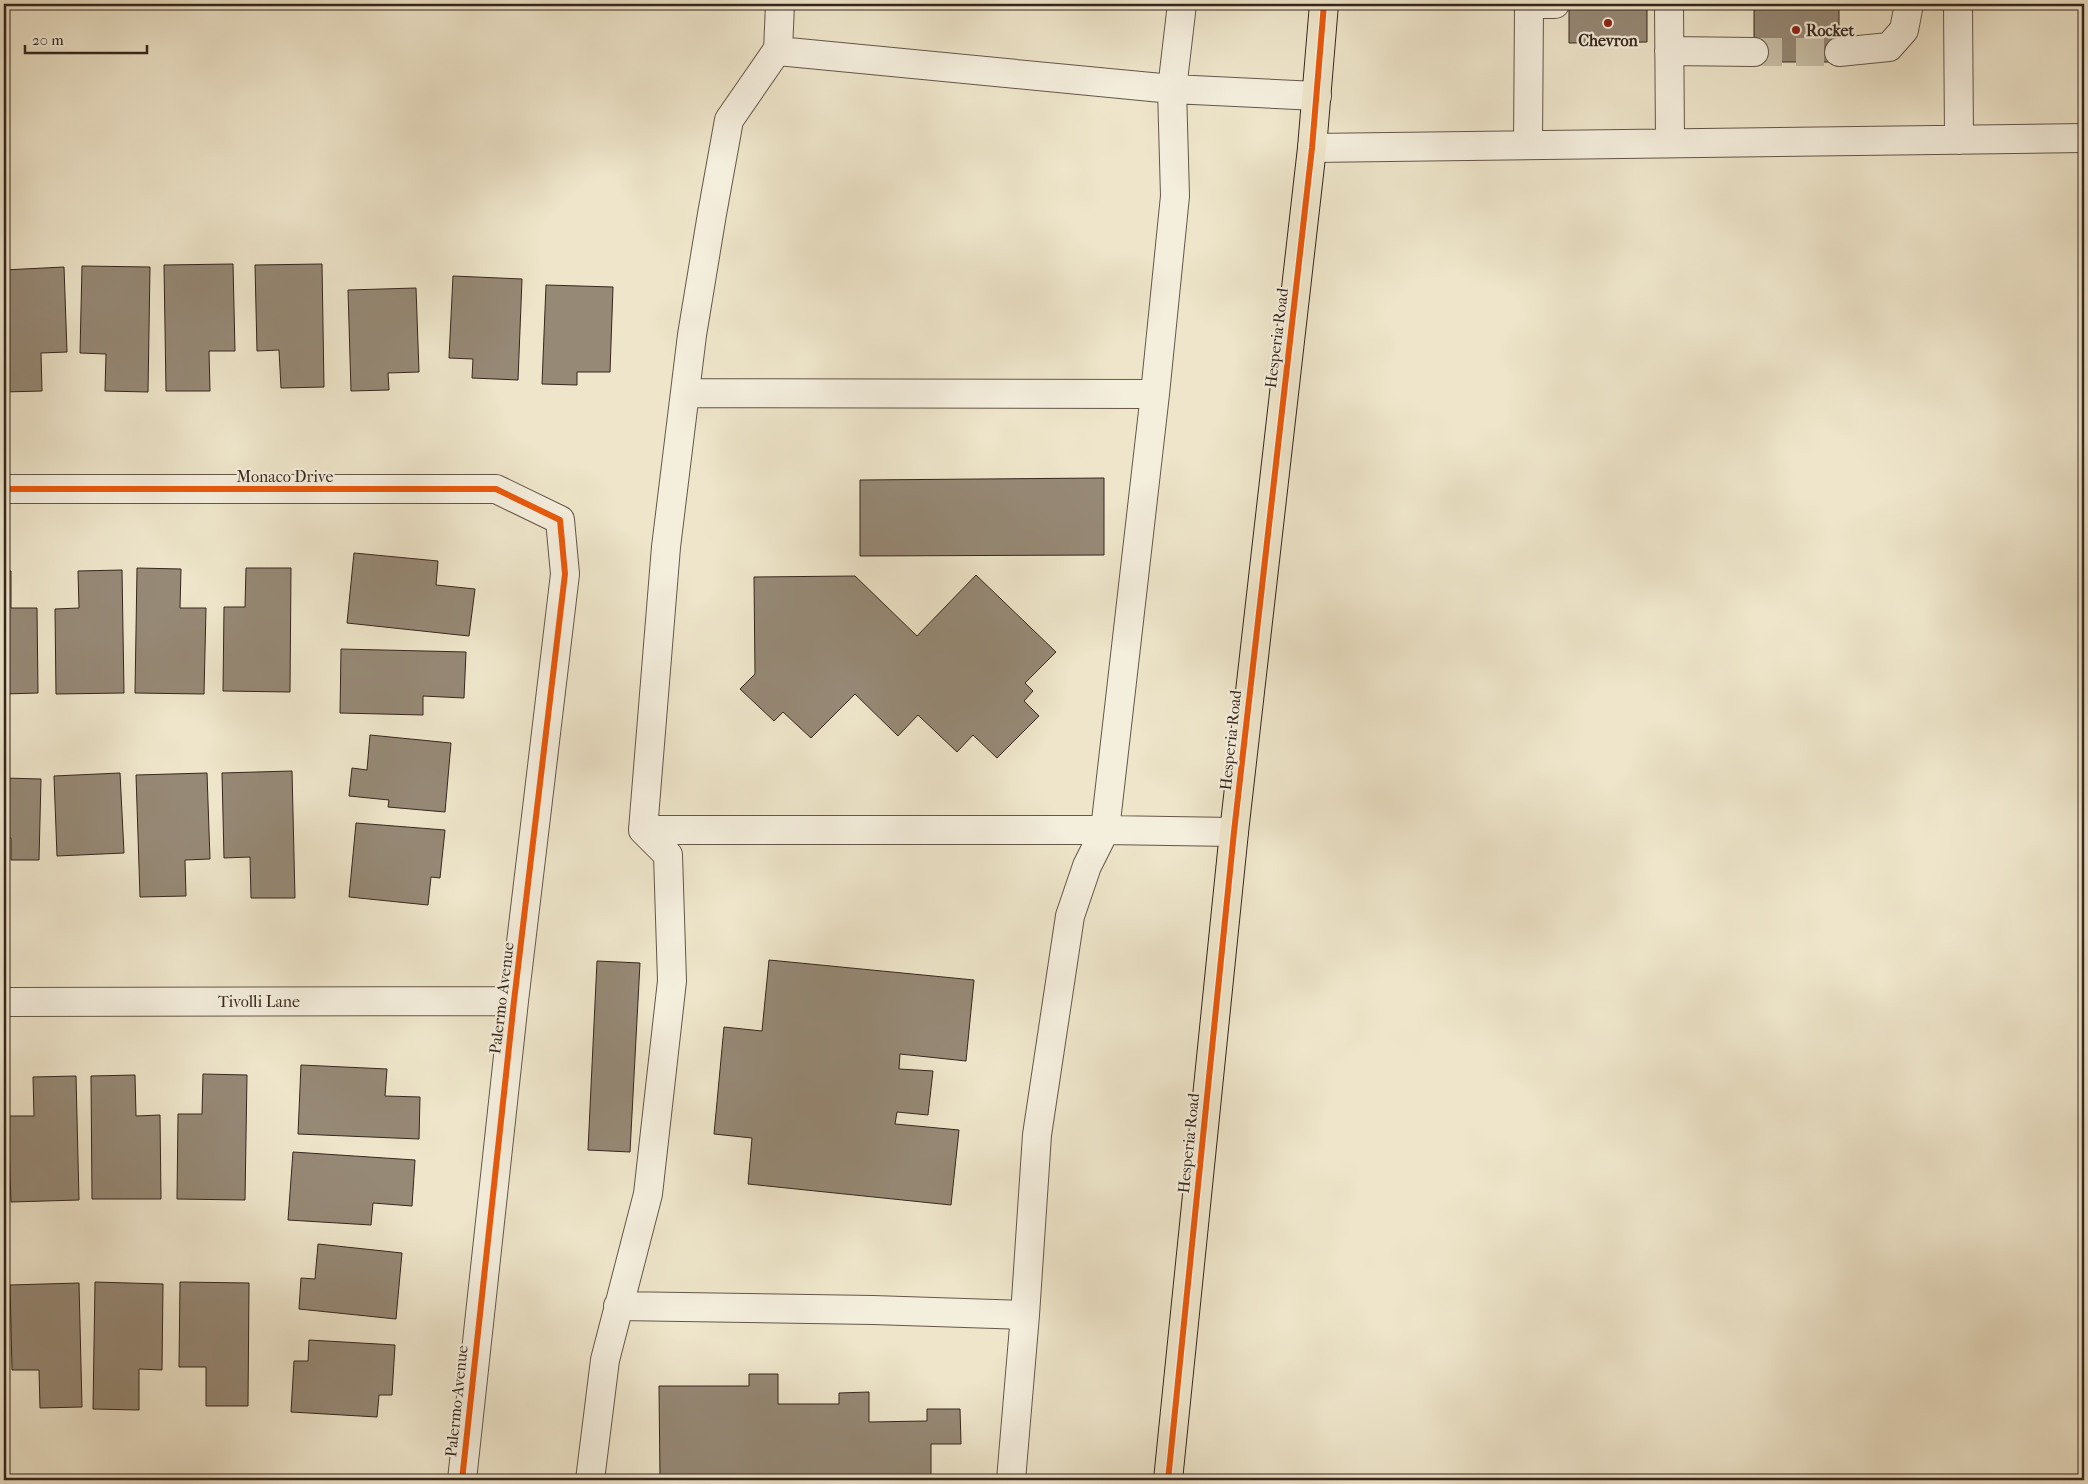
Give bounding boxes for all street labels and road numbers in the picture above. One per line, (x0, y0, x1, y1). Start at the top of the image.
street label: Hesperia Road (1261, 287, 1292, 389)
street label: Monaco Drive (237, 467, 333, 486)
street label: Hesperia Road (1216, 689, 1245, 791)
street label: Palermo Avenue (485, 941, 518, 1055)
street label: Tivolli Lane (218, 992, 300, 1011)
street label: Hesperia Road (1174, 1092, 1203, 1194)
street label: Palermo Avenue (441, 1344, 472, 1458)

